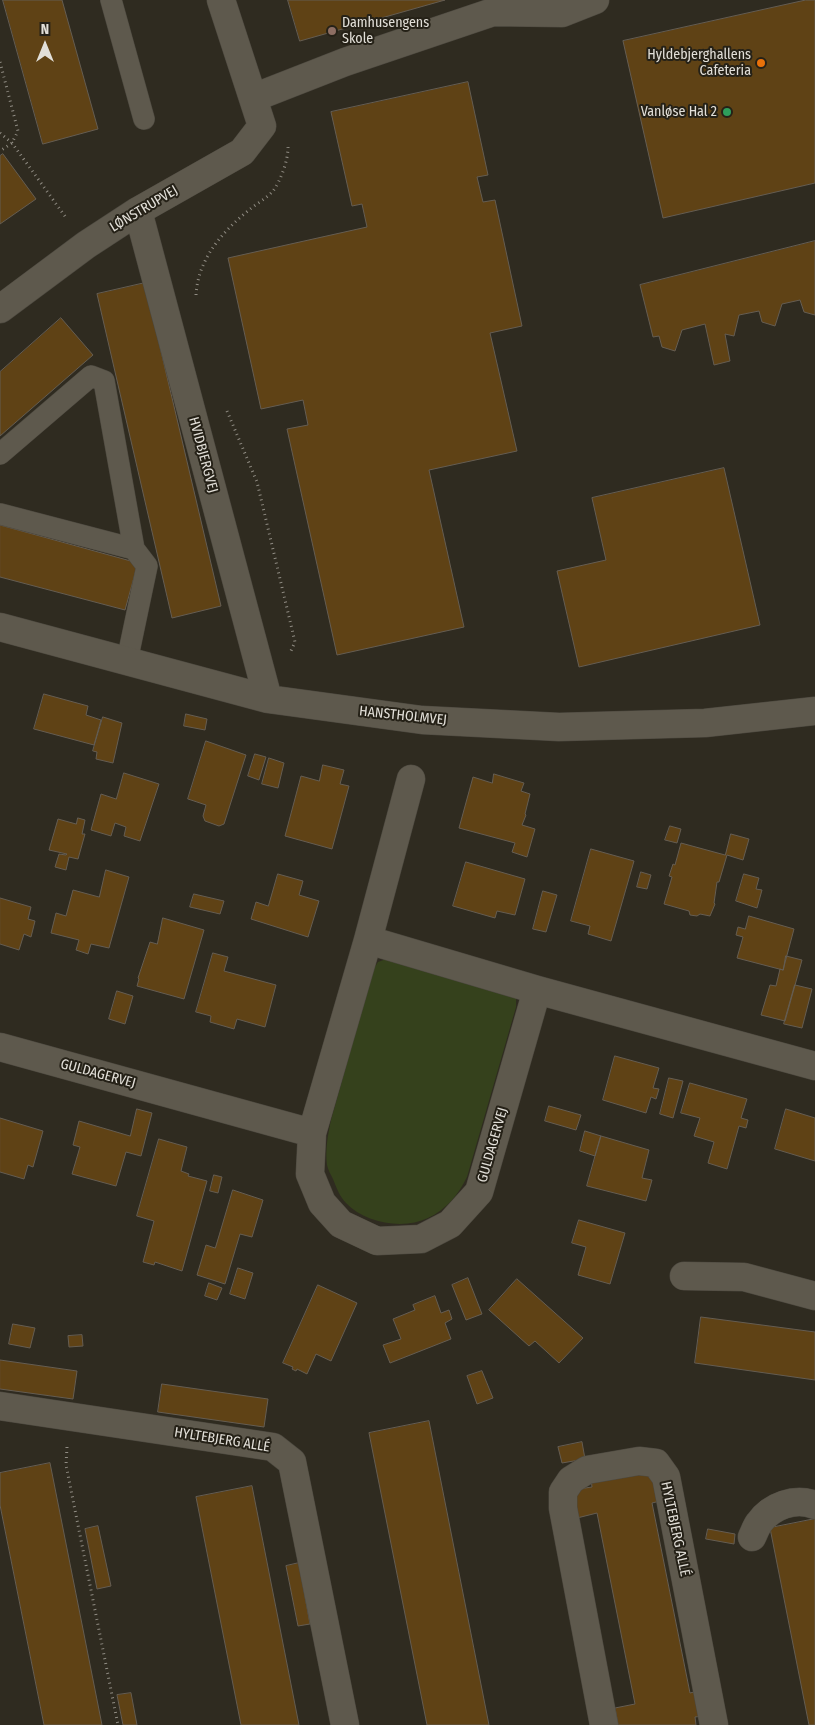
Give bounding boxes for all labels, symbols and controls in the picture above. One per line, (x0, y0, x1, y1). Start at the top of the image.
place label: Damhusengens Skole (342, 15, 429, 48)
north arrow (20, 20, 70, 70)
text: N (41, 21, 49, 38)
marker: Damhusengens Skole (326, 25, 338, 37)
place label: Hyldebjerghallens Cafeteria (647, 47, 751, 80)
marker: Hyldebjerghallens Cafeteria (755, 57, 767, 69)
place label: Vanløse Hal 2 (641, 104, 717, 120)
marker: Vanløse Hal 2 (721, 106, 733, 118)
street label: LØNSTRUPVEJ (107, 182, 181, 236)
street label: HVIDBJERGVEJ (185, 415, 221, 495)
street label: HANSTHOLMVEJ (358, 703, 448, 729)
street label: GULDAGERVEJ (59, 1056, 137, 1092)
street label: GULDAGERVEJ (474, 1106, 512, 1184)
street label: HYLTEBJERG ALLÉ (173, 1424, 271, 1456)
street label: HYLTEBJERG ALLÉ (657, 1480, 693, 1578)

